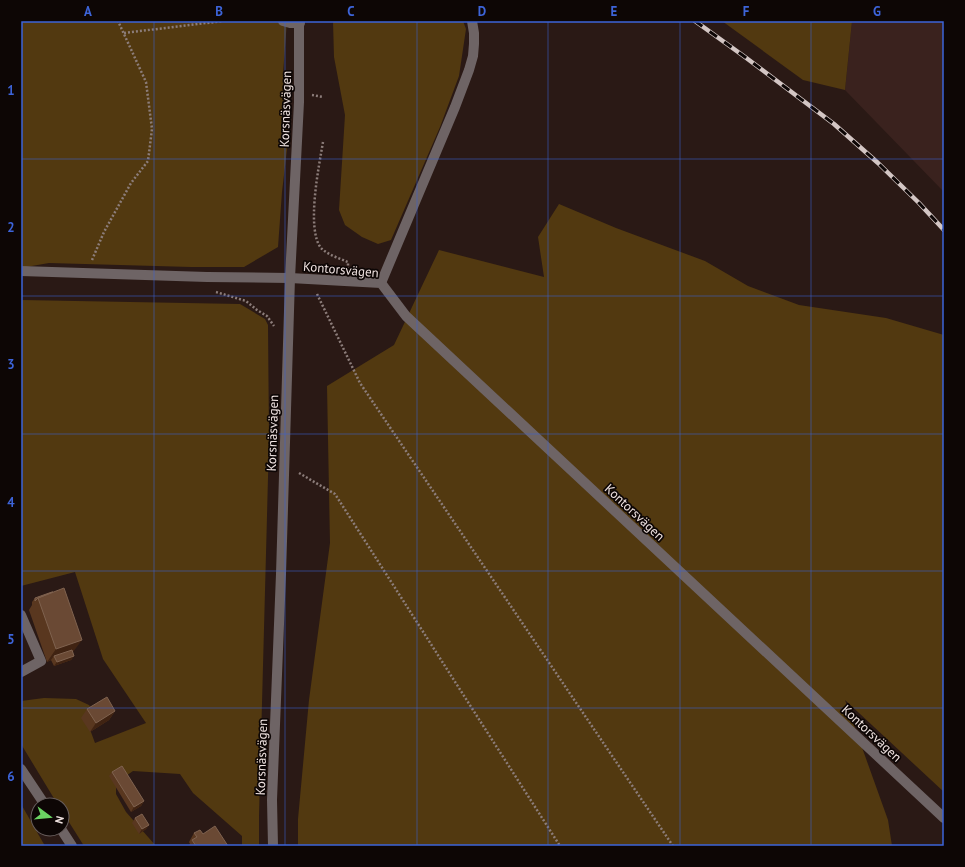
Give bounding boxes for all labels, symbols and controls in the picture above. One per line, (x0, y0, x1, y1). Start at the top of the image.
text: A (84, 3, 92, 20)
text: B (215, 3, 223, 20)
text: C (347, 3, 355, 20)
text: D (478, 3, 486, 20)
text: E (611, 3, 618, 20)
text: F (743, 3, 750, 20)
text: G (873, 3, 881, 20)
street label: Korsnäsvägen (276, 70, 295, 148)
text: 1 (7, 82, 15, 99)
text: 2 (7, 219, 15, 236)
street label: Kontorsvägen (302, 258, 380, 281)
text: 3 (7, 356, 15, 373)
street label: Korsnäsvägen (263, 394, 282, 472)
street label: Kontorsvägen (601, 480, 668, 544)
text: 4 (7, 494, 15, 511)
text: 5 (7, 631, 15, 648)
street label: Kontorsvägen (838, 701, 905, 765)
street label: Korsnäsvägen (252, 718, 271, 796)
text: 6 (7, 768, 15, 785)
north arrow (30, 797, 70, 837)
text: N (52, 814, 67, 825)

